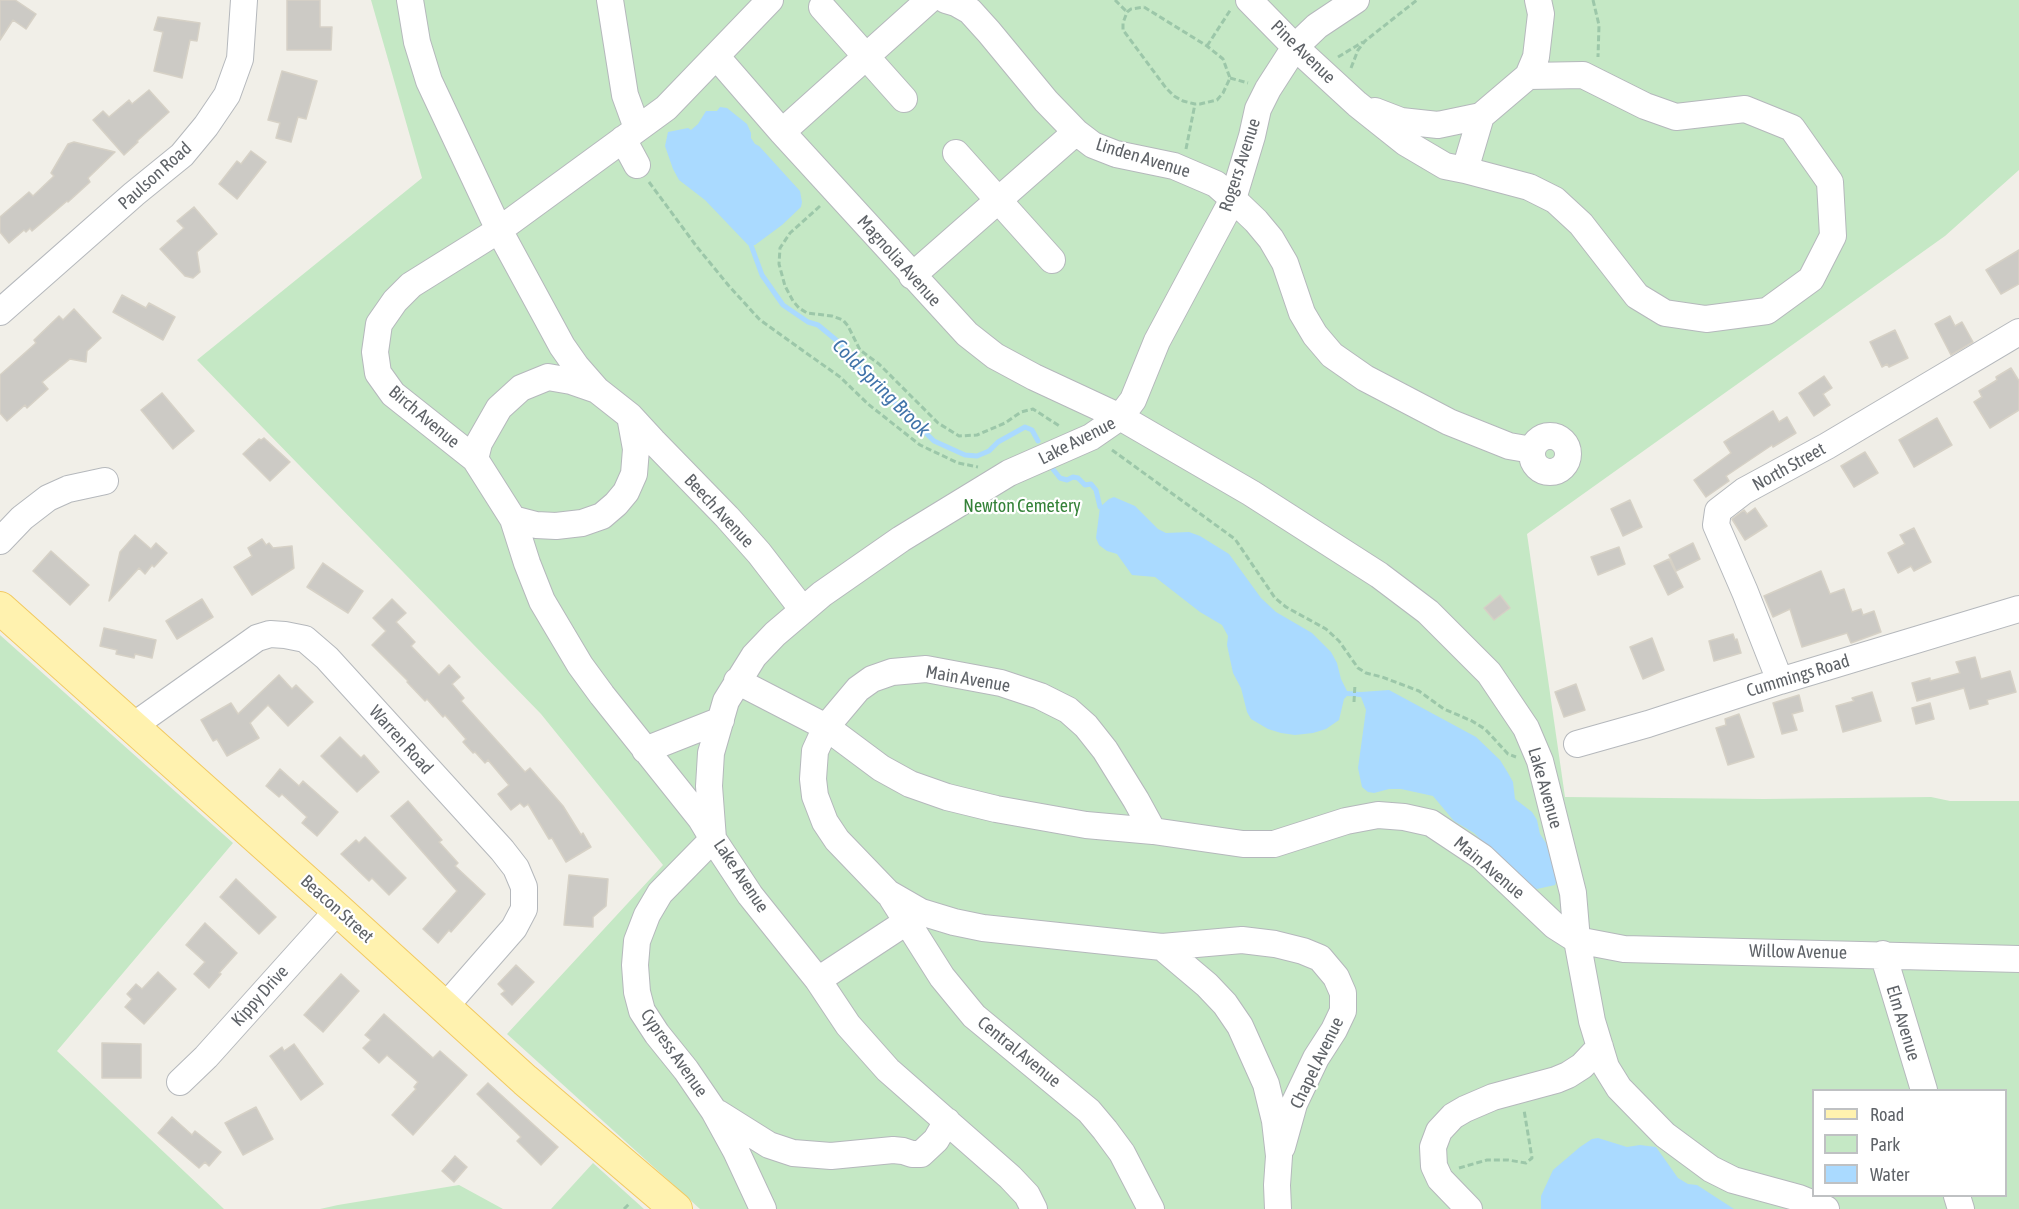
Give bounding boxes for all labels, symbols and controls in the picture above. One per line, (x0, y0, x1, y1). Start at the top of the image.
street label: Pine Avenue (1266, 16, 1340, 88)
street label: Rogers Avenue (1215, 116, 1265, 214)
street label: Linden Avenue (1093, 133, 1193, 183)
street label: Paulson Road (114, 138, 196, 214)
street label: Magnolia Avenue (853, 211, 945, 311)
water label: Cold Spring Brook (827, 334, 935, 442)
street label: Birch Avenue (384, 381, 464, 453)
street label: Lake Avenue (1035, 412, 1119, 470)
street label: North Street (1749, 438, 1829, 496)
street label: Beech Avenue (680, 470, 758, 552)
park label: Newton Cemetery (963, 495, 1081, 517)
street label: Cummings Road (1744, 650, 1852, 702)
street label: Main Avenue (924, 661, 1012, 697)
street label: Warren Road (364, 701, 438, 779)
street label: Lake Avenue (1523, 745, 1567, 831)
street label: Main Avenue (1449, 832, 1529, 904)
street label: Lake Avenue (709, 835, 773, 917)
street label: Beacon Street (296, 871, 378, 947)
street label: Willow Avenue (1749, 940, 1847, 964)
street label: Kippy Drive (227, 961, 293, 1031)
street label: Elm Avenue (1881, 983, 1925, 1063)
street label: Cypress Avenue (636, 1005, 712, 1101)
street label: Central Avenue (973, 1012, 1065, 1092)
street label: Chapel Avenue (1286, 1014, 1348, 1112)
legend (1812, 1089, 2007, 1197)
text: Road (1870, 1104, 1904, 1125)
text: Park (1870, 1134, 1900, 1155)
text: Water (1870, 1164, 1909, 1185)

